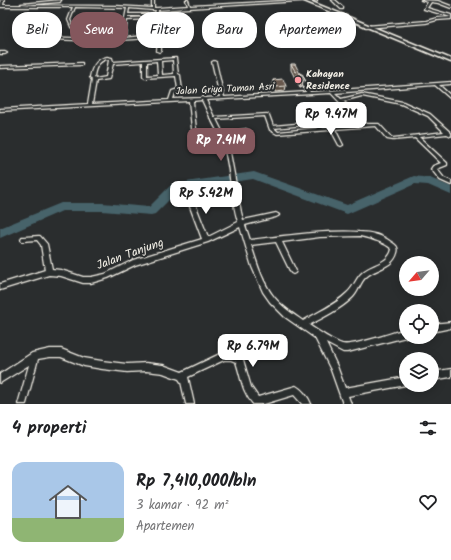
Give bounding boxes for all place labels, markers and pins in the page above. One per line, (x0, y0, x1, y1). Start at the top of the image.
place label: Kahayan Residence (306, 66, 350, 94)
marker: Kahayan Residence (293, 75, 303, 85)
pin: Rp 9.47M (290, 102, 372, 136)
pin: Rp 7.41M (180, 128, 262, 162)
pin: Rp 5.42M (165, 181, 247, 215)
pin: Rp 6.79M (212, 334, 294, 368)

